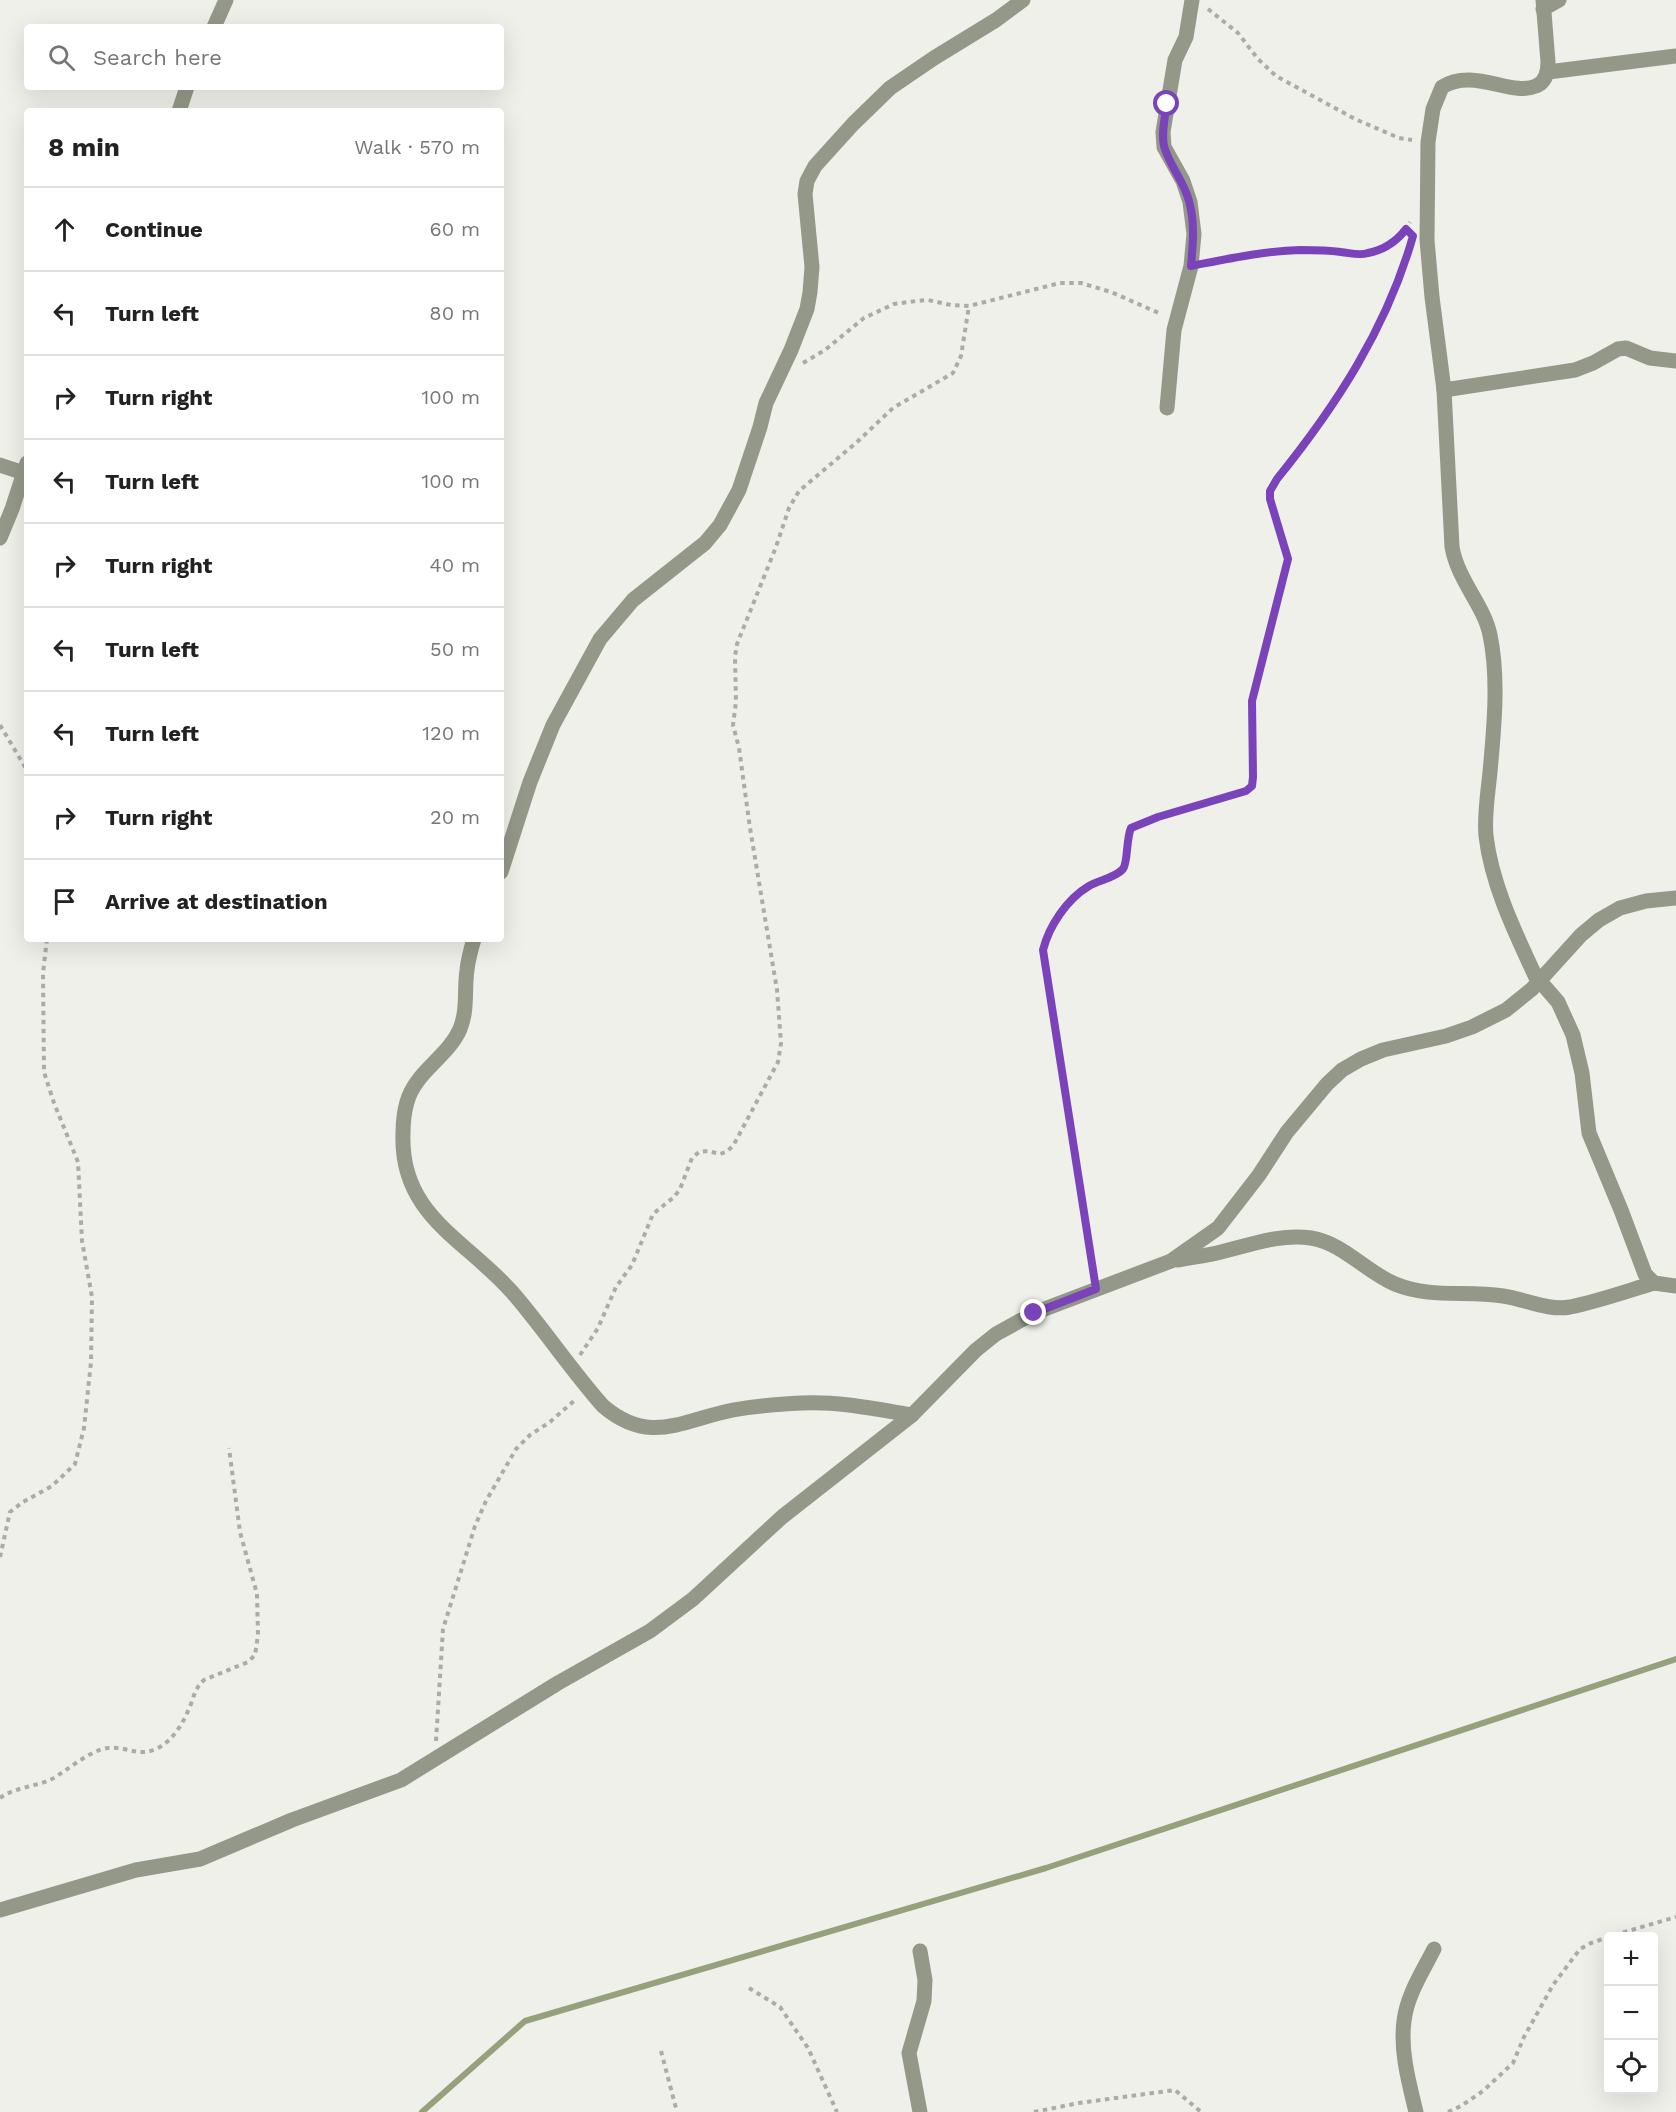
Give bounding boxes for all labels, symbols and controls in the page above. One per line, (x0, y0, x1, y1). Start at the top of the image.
search box (24, 24, 504, 90)
icon: search (45, 41, 78, 74)
text: Search here (93, 45, 222, 70)
route start (1153, 90, 1179, 116)
text: 8 min (48, 132, 120, 162)
text: Walk · 570 m (354, 135, 480, 159)
icon: ahead (48, 213, 81, 246)
text: Continue (105, 217, 203, 242)
text: 60 m (430, 217, 480, 241)
icon: left (48, 297, 81, 330)
text: Turn left (105, 301, 199, 326)
text: 80 m (429, 301, 480, 325)
icon: right (48, 381, 81, 414)
text: Turn right (105, 385, 212, 410)
text: 100 m (421, 385, 480, 409)
icon: left (48, 465, 81, 498)
text: Turn left (105, 469, 199, 494)
text: 100 m (421, 469, 480, 493)
icon: right (48, 549, 81, 582)
text: Turn right (105, 553, 212, 578)
text: 40 m (429, 553, 480, 577)
icon: left (48, 633, 81, 666)
text: Turn left (105, 637, 199, 662)
text: 50 m (430, 637, 480, 661)
icon: left (48, 717, 81, 750)
text: Turn left (105, 721, 199, 746)
text: 120 m (422, 721, 480, 745)
icon: right (48, 801, 81, 834)
text: Turn right (105, 805, 212, 830)
text: 20 m (430, 805, 480, 829)
icon: arrive (48, 885, 81, 918)
text: Arrive at destination (105, 889, 328, 914)
route end (1020, 1299, 1046, 1325)
map controls (1604, 1932, 1658, 2094)
button: + (1604, 1932, 1658, 1986)
button: − (1604, 1986, 1658, 2040)
button: locate (1604, 2040, 1658, 2094)

